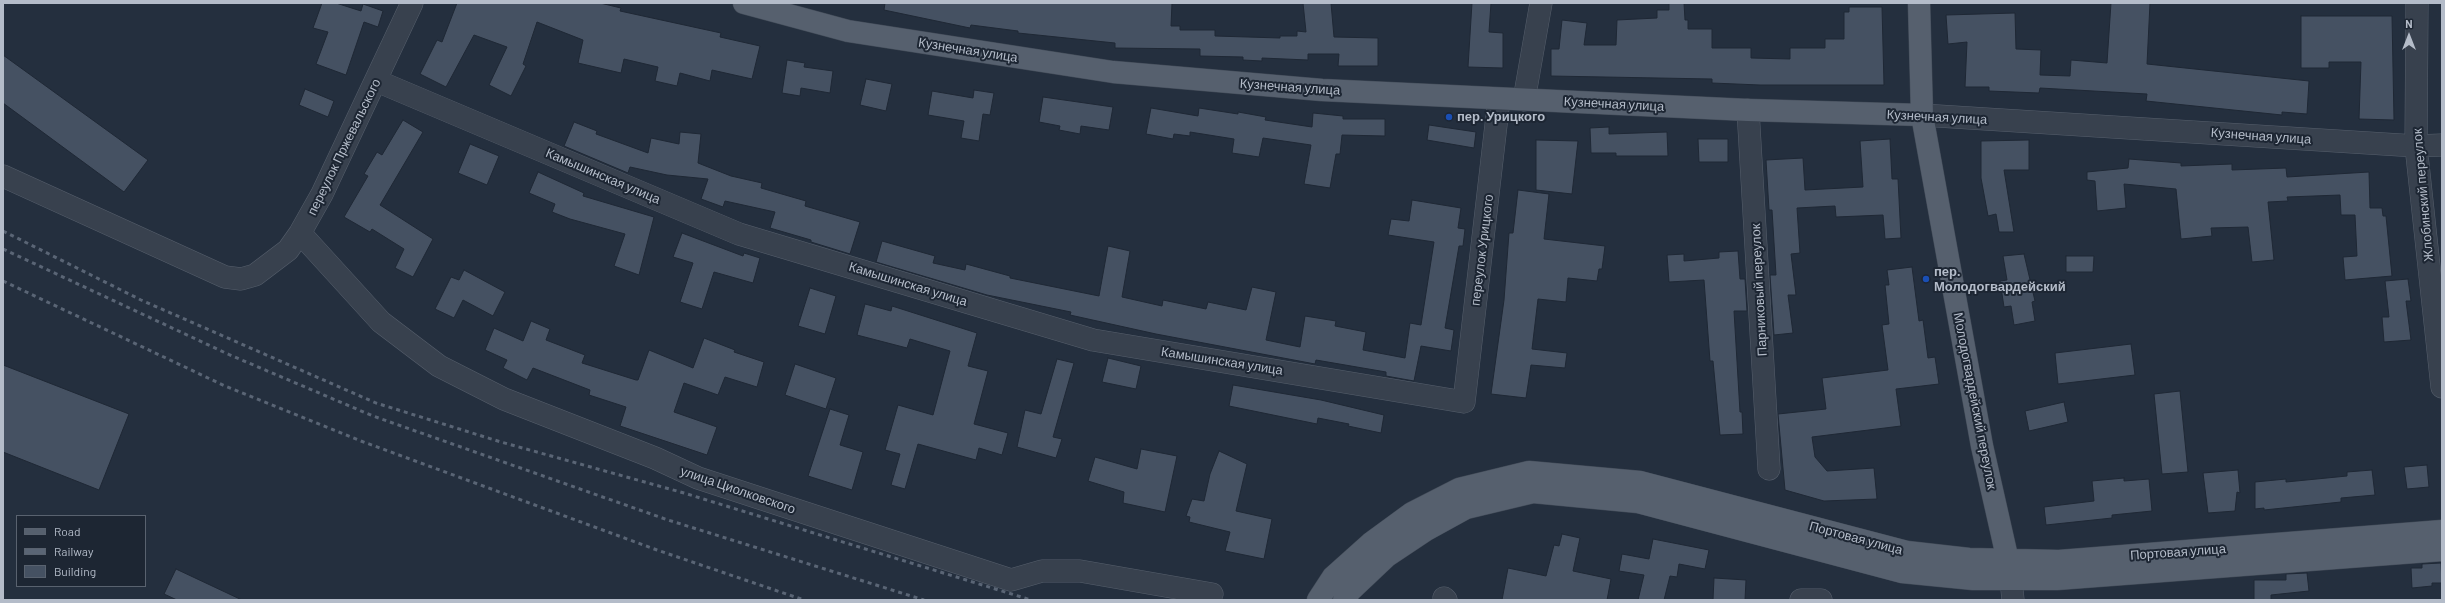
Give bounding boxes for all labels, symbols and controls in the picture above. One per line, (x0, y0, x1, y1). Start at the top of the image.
north arrow (2389, 16, 2429, 56)
text: N (2405, 17, 2413, 30)
street label: Кузнечная улица (917, 34, 1019, 66)
street label: переулок Пржевальского (304, 76, 384, 218)
street label: Кузнечная улица (1239, 76, 1341, 98)
street label: Кузнечная улица (1563, 94, 1665, 114)
street label: Кузнечная улица (1886, 107, 1988, 127)
place label: пер. Урицкого (1457, 109, 1545, 125)
marker: пер. Урицкого (1444, 112, 1454, 122)
street label: Кузнечная улица (2210, 125, 2312, 147)
street label: Жлобинский переулок (2409, 128, 2437, 262)
street label: Камышинская улица (543, 145, 663, 207)
street label: переулок Урицкого (1467, 193, 1497, 307)
street label: Парниковый переулок (1748, 223, 1770, 357)
street label: Камышинская улица (847, 259, 969, 309)
place label: пер. Молодогвардейский (1934, 264, 2066, 295)
marker: пер. Молодогвардейский (1921, 274, 1931, 284)
street label: Молодогвардейский переулок (1950, 311, 2000, 491)
street label: Камышинская улица (1160, 344, 1284, 378)
street label: улица Циолковского (678, 463, 798, 517)
legend (16, 515, 146, 587)
street label: Портовая улица (1808, 518, 1904, 558)
text: Road (54, 524, 81, 538)
street label: Портовая улица (2130, 541, 2226, 563)
text: Railway (54, 544, 93, 558)
text: Building (54, 564, 96, 578)

